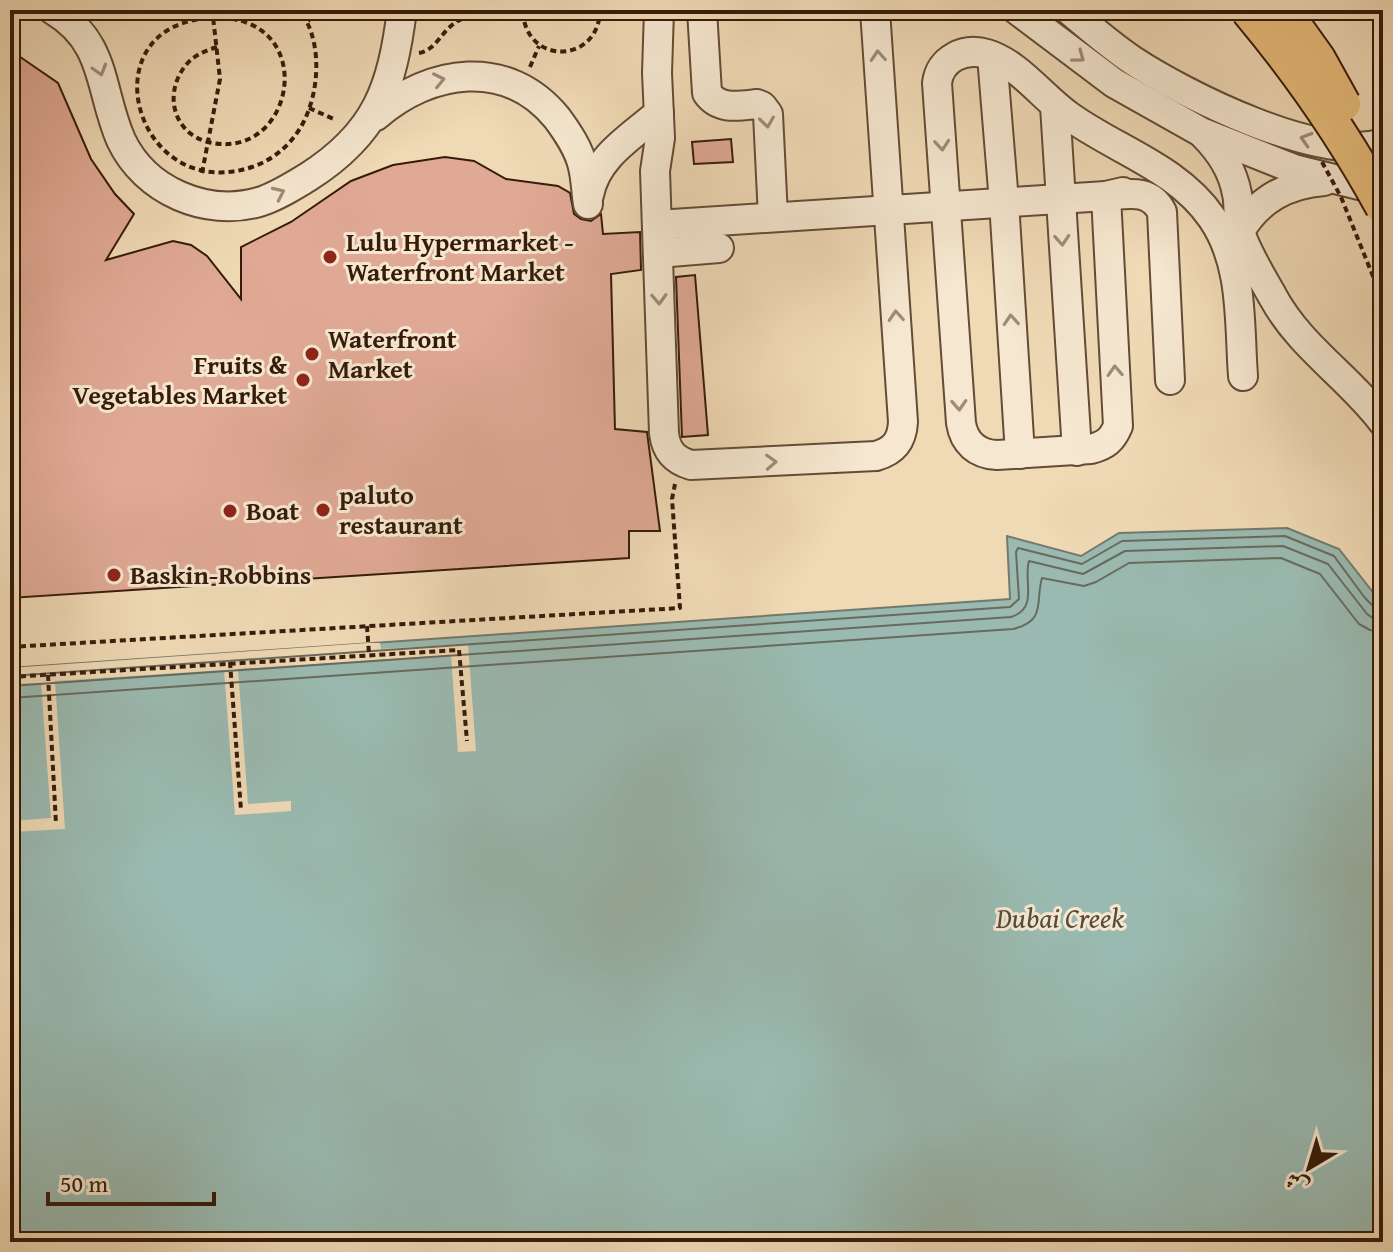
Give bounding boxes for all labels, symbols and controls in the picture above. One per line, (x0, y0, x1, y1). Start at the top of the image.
one-way arrow (1070, 48, 1085, 62)
one-way arrow (870, 49, 887, 62)
one-way arrow (91, 62, 107, 76)
one-way arrow (431, 72, 445, 89)
one-way arrow (758, 115, 775, 129)
one-way arrow (1300, 132, 1314, 148)
one-way arrow (934, 139, 951, 152)
one-way arrow (271, 187, 285, 203)
place label: Lulu Hypermarket - Waterfront Market (346, 222, 574, 291)
one-way arrow (1054, 234, 1071, 247)
marker: Lulu Hypermarket - Waterfront Market (321, 248, 339, 266)
one-way arrow (651, 293, 668, 306)
one-way arrow (888, 309, 905, 322)
one-way arrow (1003, 313, 1020, 326)
place label: Waterfront Market (328, 319, 457, 388)
place label: Fruits & Vegetables Market (72, 345, 288, 414)
marker: Waterfront Market (303, 345, 321, 363)
one-way arrow (1107, 364, 1124, 377)
marker: Fruits & Vegetables Market (294, 371, 312, 389)
one-way arrow (951, 399, 968, 412)
one-way arrow (765, 453, 778, 470)
place label: paluto restaurant (339, 475, 463, 544)
place label: Boat (246, 491, 299, 530)
marker: paluto restaurant (314, 501, 332, 519)
marker: Boat (221, 502, 239, 520)
place label: Baskin-Robbins (130, 555, 311, 594)
marker: Baskin-Robbins (105, 566, 123, 584)
water label: Dubai Creek (995, 897, 1124, 938)
north arrow (1269, 1128, 1349, 1208)
scale bar (48, 1156, 214, 1206)
text: ش (1278, 1164, 1315, 1203)
text: 50 m (60, 1166, 108, 1201)

